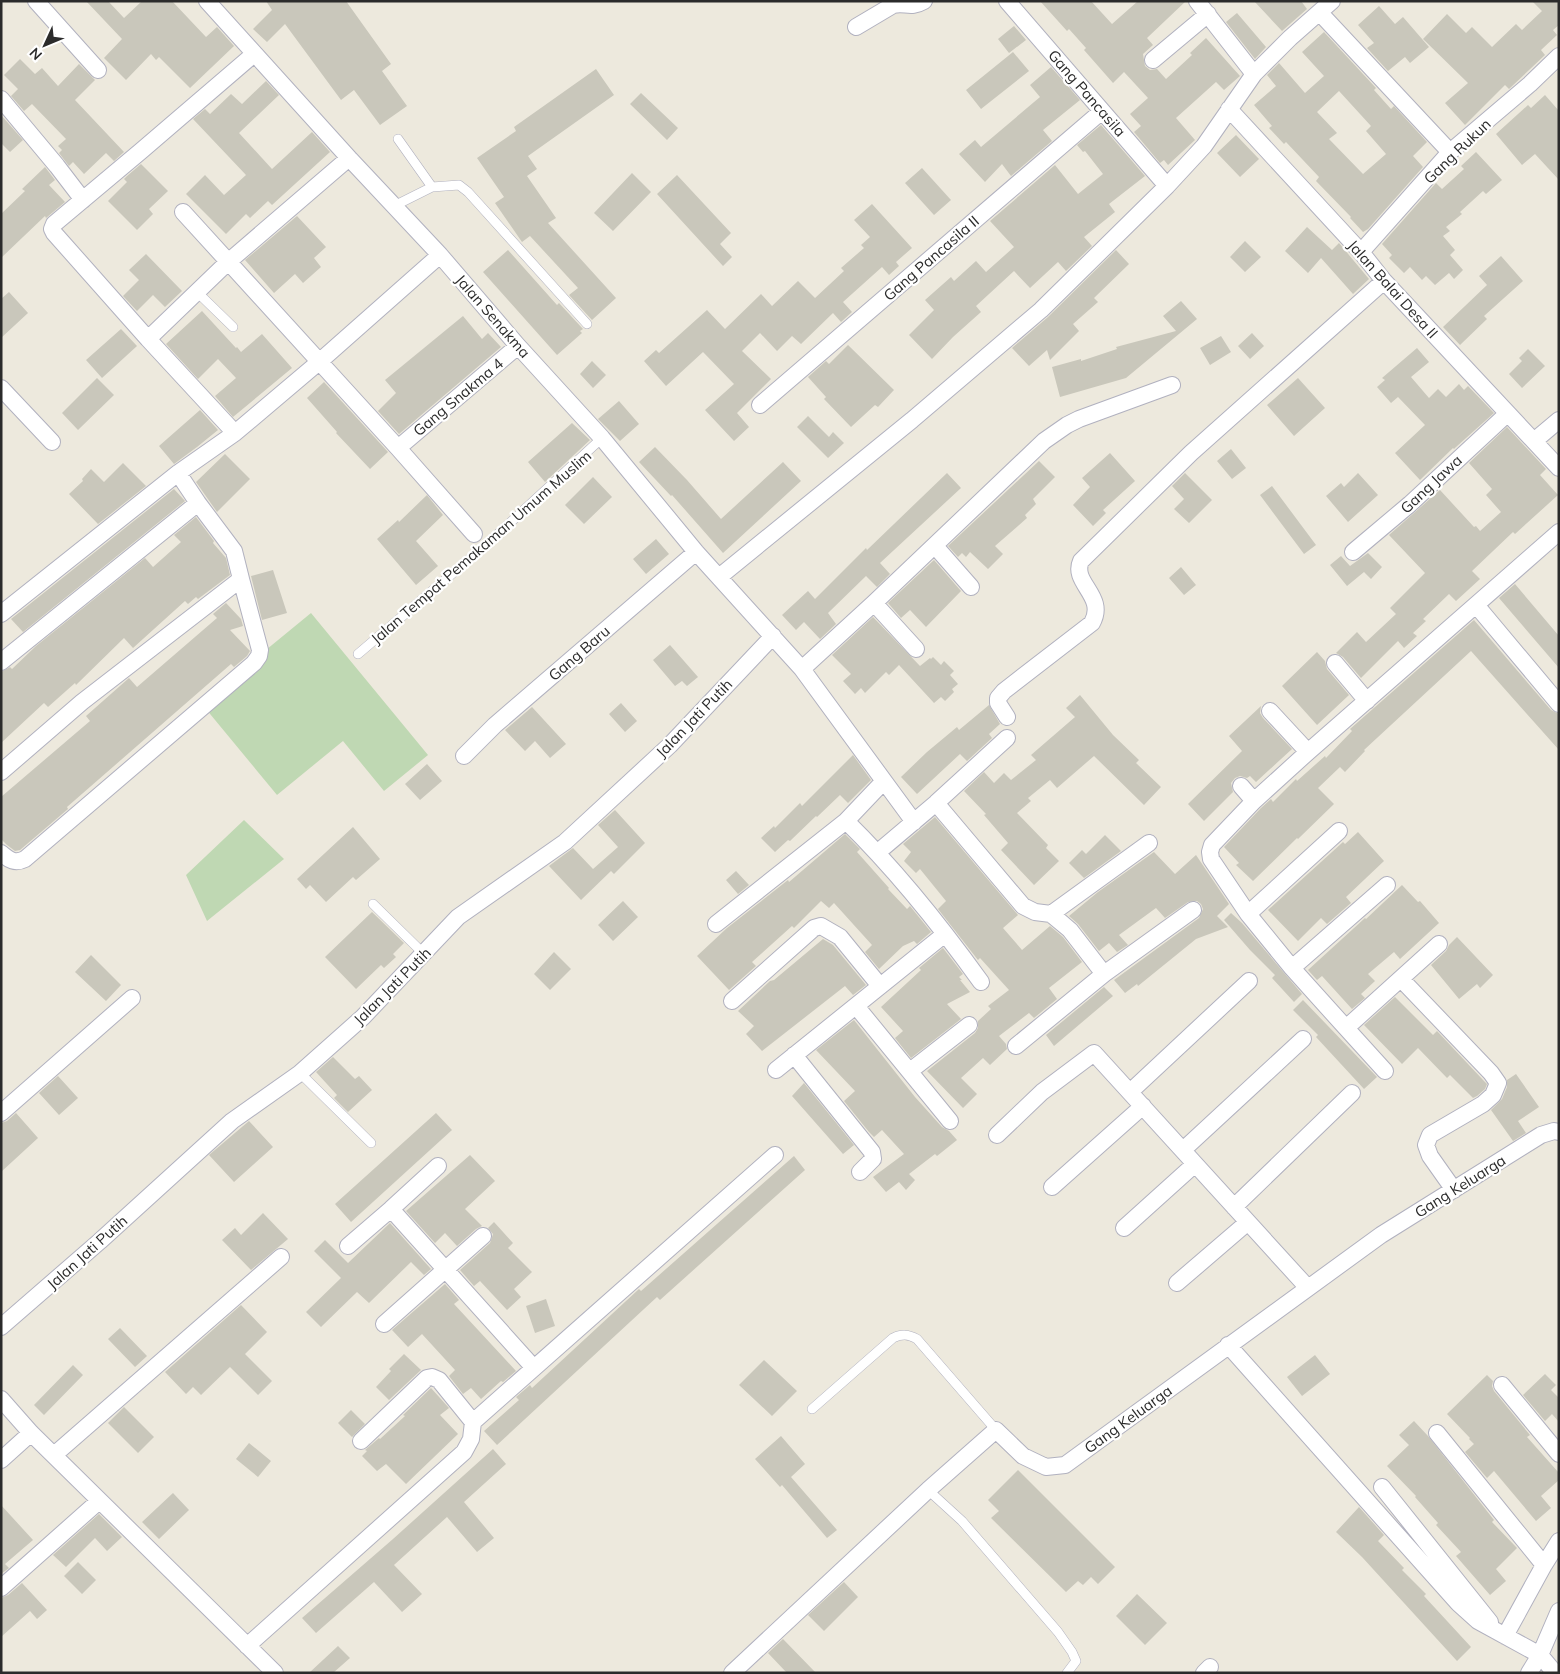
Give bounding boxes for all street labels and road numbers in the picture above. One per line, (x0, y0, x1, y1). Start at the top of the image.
street label: Gang Pancasila (1044, 46, 1130, 140)
street label: Gang Rukun (1419, 114, 1495, 188)
street label: Gang Pancasila II (879, 211, 983, 305)
street label: Jalan Balai Desa II (1344, 236, 1442, 342)
street label: Jalan Senakma (452, 270, 534, 362)
street label: Gang Snakma 4 (409, 354, 507, 440)
street label: Jalan Tempat Pemakaman Umum Muslim (367, 446, 595, 648)
street label: Gang Jawa (1396, 451, 1466, 517)
street label: Gang Baru (544, 621, 614, 685)
street label: Jalan Jati Putih (652, 675, 736, 761)
street label: Jalan Jati Putih (349, 943, 435, 1029)
street label: Gang Keluarga (1411, 1150, 1509, 1222)
street label: Jalan Jati Putih (43, 1211, 131, 1293)
street label: Gang Keluarga (1080, 1381, 1176, 1457)

